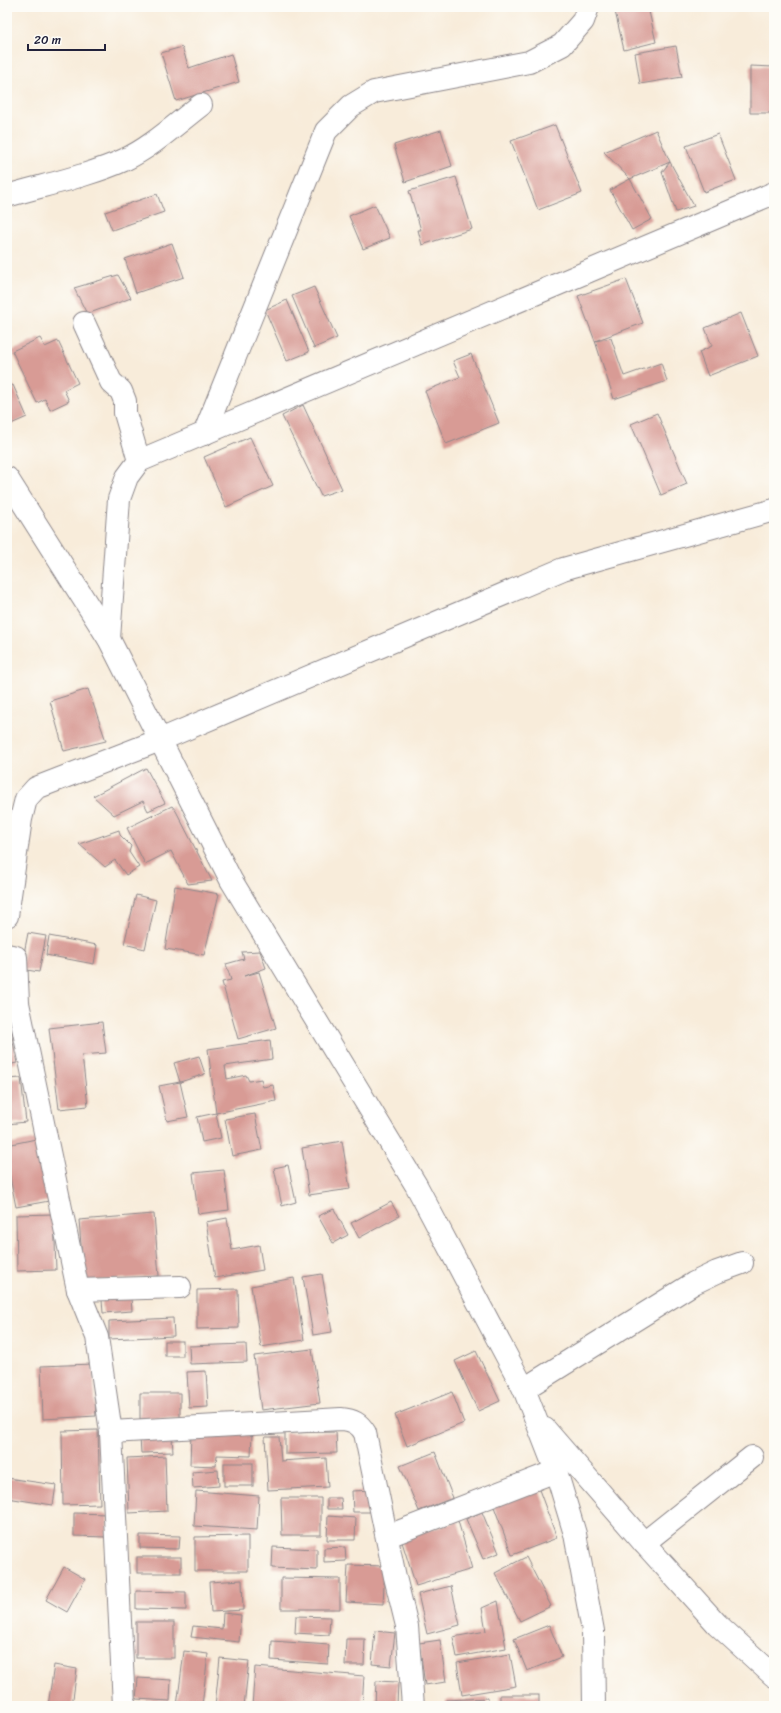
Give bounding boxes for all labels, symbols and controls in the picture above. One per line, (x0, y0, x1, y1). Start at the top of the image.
scale bar (28, 26, 105, 52)
text: 20 m (34, 29, 61, 51)

